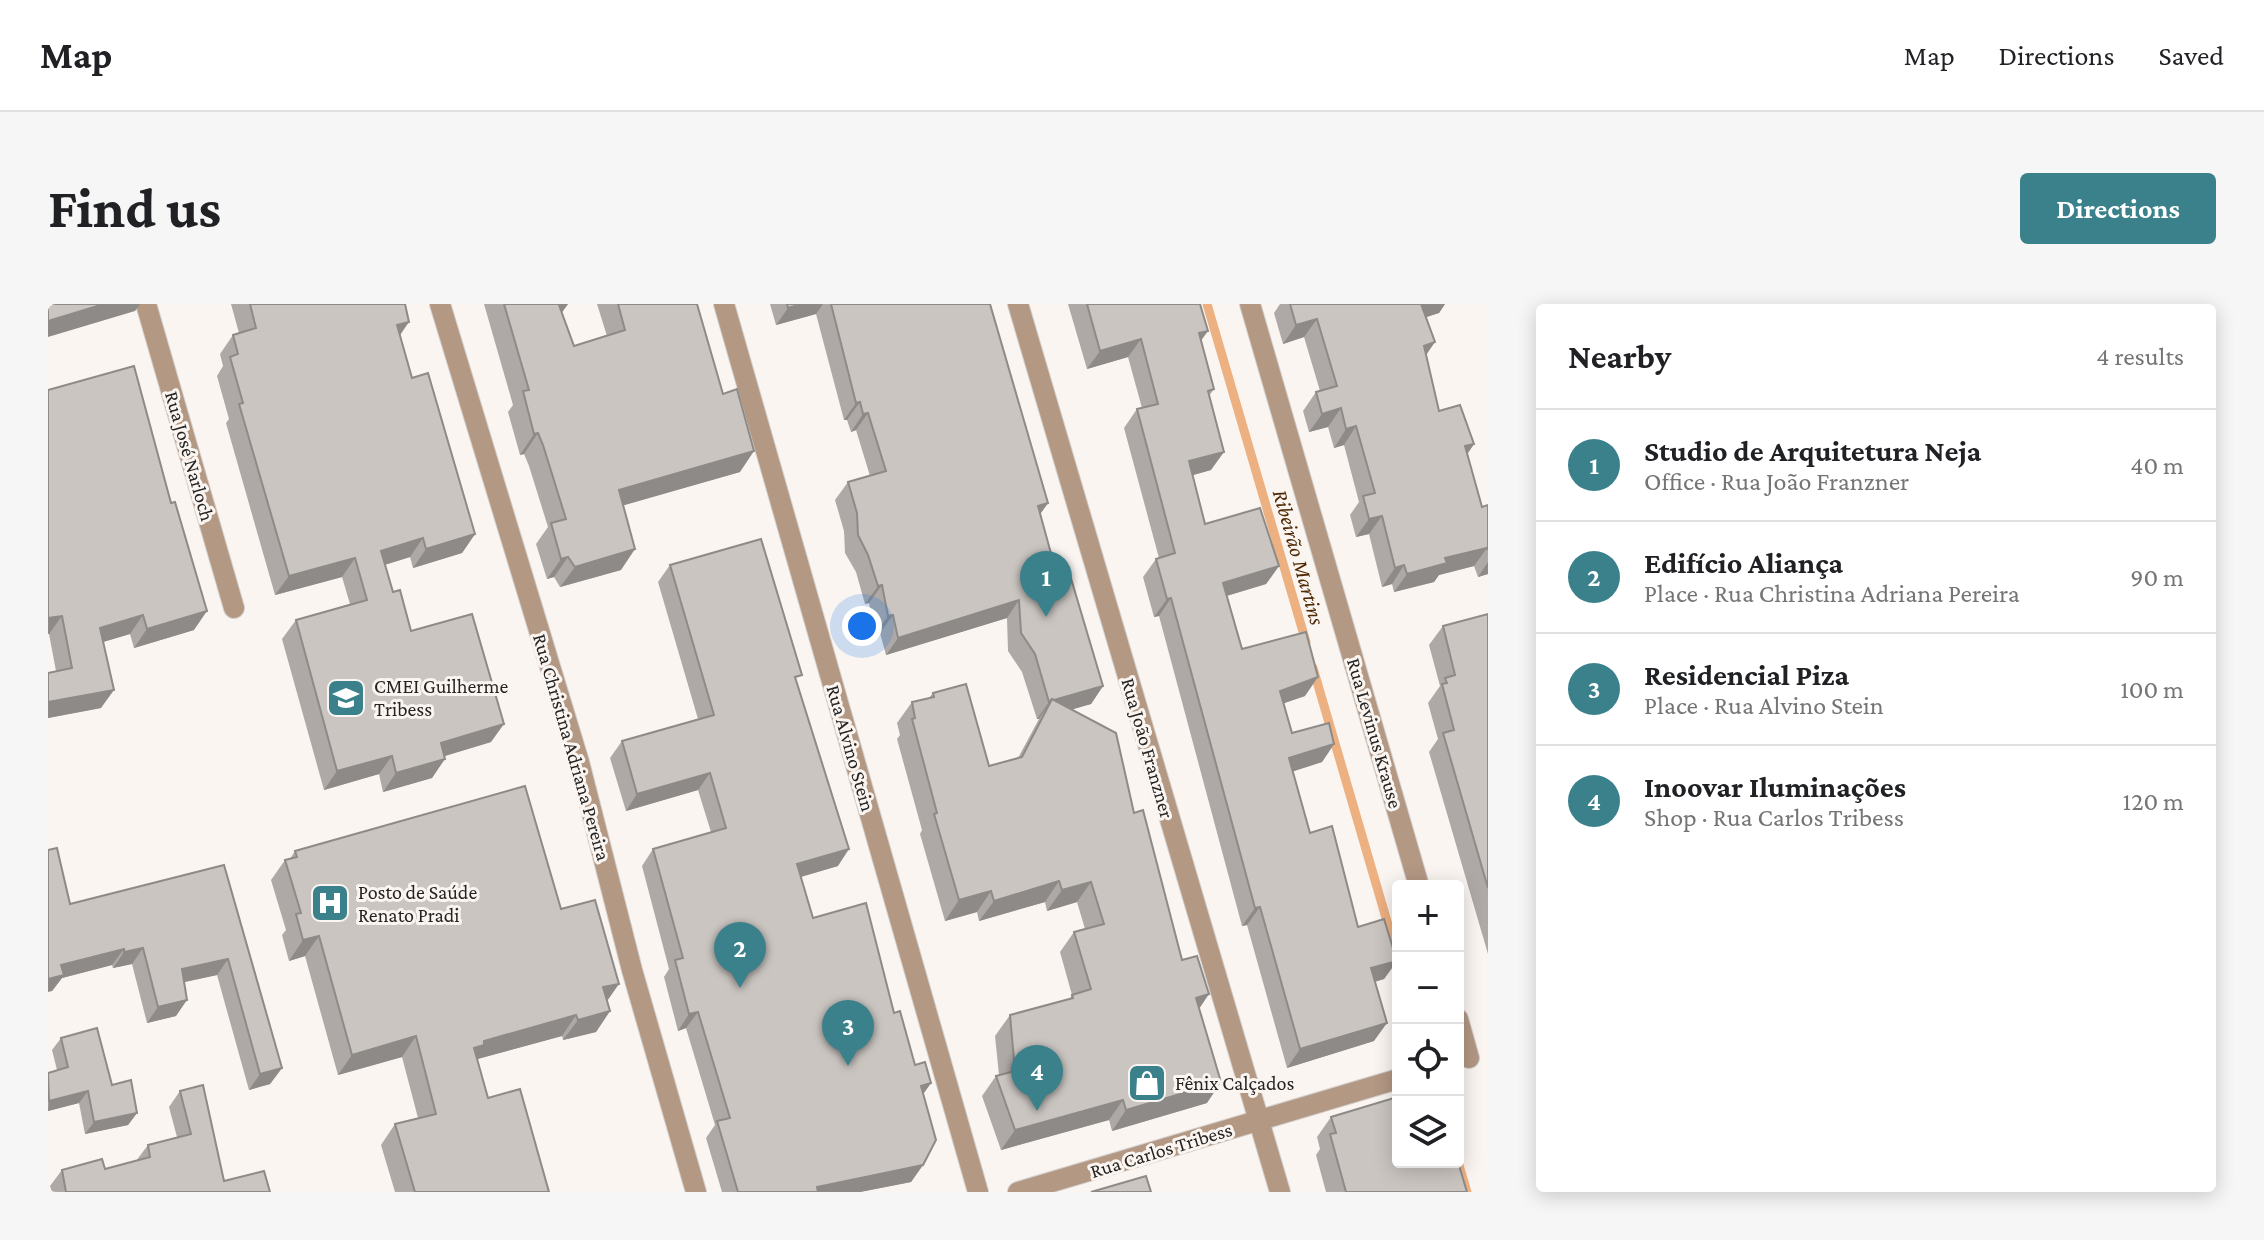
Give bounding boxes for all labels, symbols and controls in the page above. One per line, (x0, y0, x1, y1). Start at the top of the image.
text: Map (40, 34, 113, 76)
text: Map (1904, 40, 1955, 71)
text: Directions (1999, 40, 2114, 71)
text: Saved (2158, 40, 2224, 71)
button: Directions (2020, 173, 2216, 244)
text: Find us (48, 177, 221, 239)
text: Nearby (1568, 338, 1671, 375)
text: 4 results (2096, 342, 2184, 371)
street label: Rua José Narloch (160, 389, 219, 524)
text: Studio de Arquitetura Neja (1644, 434, 1981, 467)
text: 1 (1589, 451, 1599, 480)
text: 40 m (2130, 451, 2184, 480)
text: Office · Rua João Franzner (1644, 467, 1909, 496)
water label: Ribeirão Martins (1268, 486, 1330, 628)
text: Edifício Aliança (1644, 546, 1843, 579)
pin: 1 (1020, 551, 1072, 617)
text: 2 (1587, 563, 1601, 592)
text: 90 m (2130, 563, 2184, 592)
text: Place · Rua Christina Adriana Pereira (1644, 579, 2020, 608)
your location (842, 606, 882, 646)
street label: Rua Christina Adriana Pereira (529, 631, 615, 863)
street label: Rua Levinus Krause (1343, 655, 1407, 811)
text: Residencial Piza (1644, 658, 1849, 691)
place label: CMEI Guilherme Tribess (374, 675, 509, 720)
street label: Rua João Franzner (1117, 675, 1179, 821)
text: 3 (1588, 675, 1600, 704)
text: 100 m (2120, 675, 2184, 704)
school or university icon: CMEI Guilherme Tribess (325, 677, 367, 719)
street label: Rua Alvino Stein (822, 682, 880, 814)
text: Place · Rua Alvino Stein (1644, 691, 1884, 720)
text: Inoovar Iluminações (1644, 770, 1906, 803)
text: 4 (1587, 787, 1601, 816)
text: 120 m (2123, 787, 2184, 816)
text: Shop · Rua Carlos Tribess (1644, 803, 1904, 832)
map controls (1392, 880, 1464, 1168)
button: + (1392, 880, 1464, 952)
place label: Posto de Saúde Renato Pradi (358, 881, 477, 926)
hospital icon: Posto de Saúde Renato Pradi (309, 882, 351, 924)
pin: 2 (714, 922, 766, 988)
button: − (1392, 952, 1464, 1024)
pin: 3 (822, 1000, 874, 1066)
button: locate (1392, 1024, 1464, 1096)
pin: 4 (1011, 1045, 1063, 1111)
shop icon: Fênix Calçados (1126, 1062, 1168, 1104)
place label: Fênix Calçados (1175, 1072, 1295, 1095)
button: layers (1392, 1096, 1464, 1168)
street label: Rua Carlos Tribess (1087, 1118, 1235, 1182)

